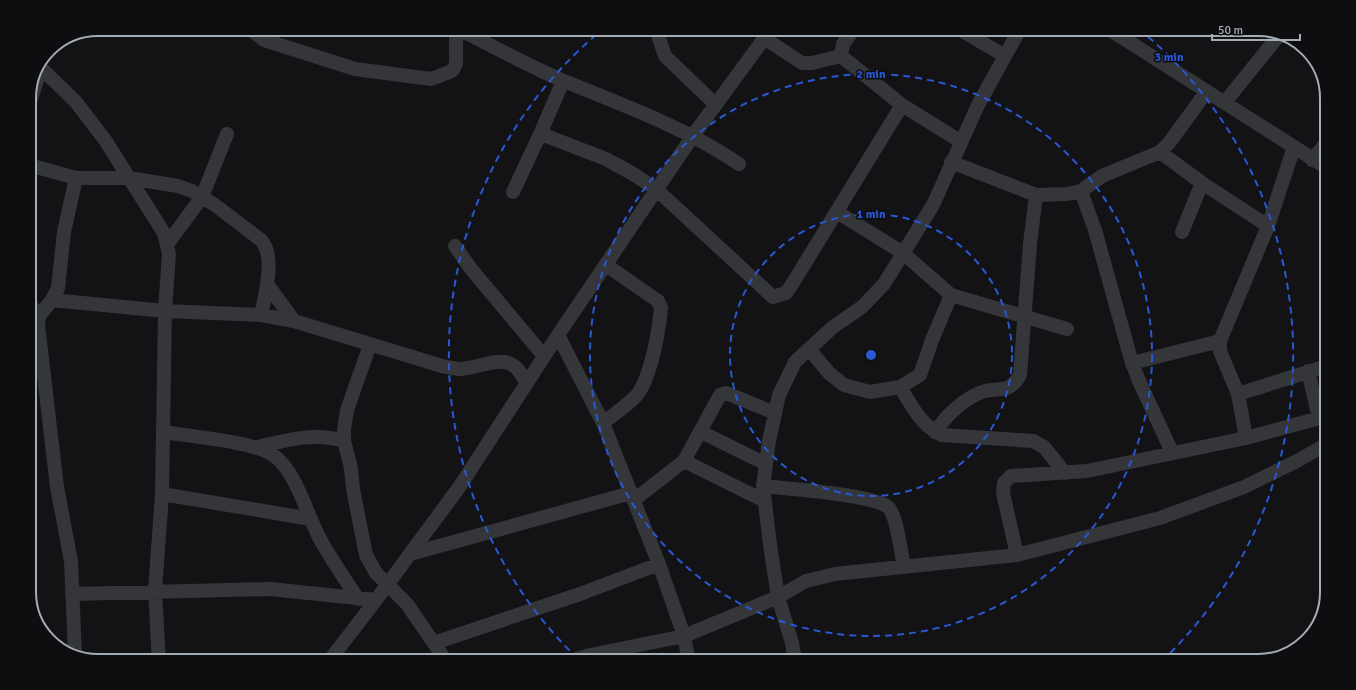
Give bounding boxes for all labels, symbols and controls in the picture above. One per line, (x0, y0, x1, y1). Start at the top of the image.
scale bar (1212, 16, 1300, 42)
text: 50 m (1218, 23, 1243, 38)
text: 3 min (1155, 50, 1184, 65)
text: 2 min (857, 67, 886, 82)
text: 1 min (857, 207, 886, 222)
centre of rings (864, 348, 878, 362)

